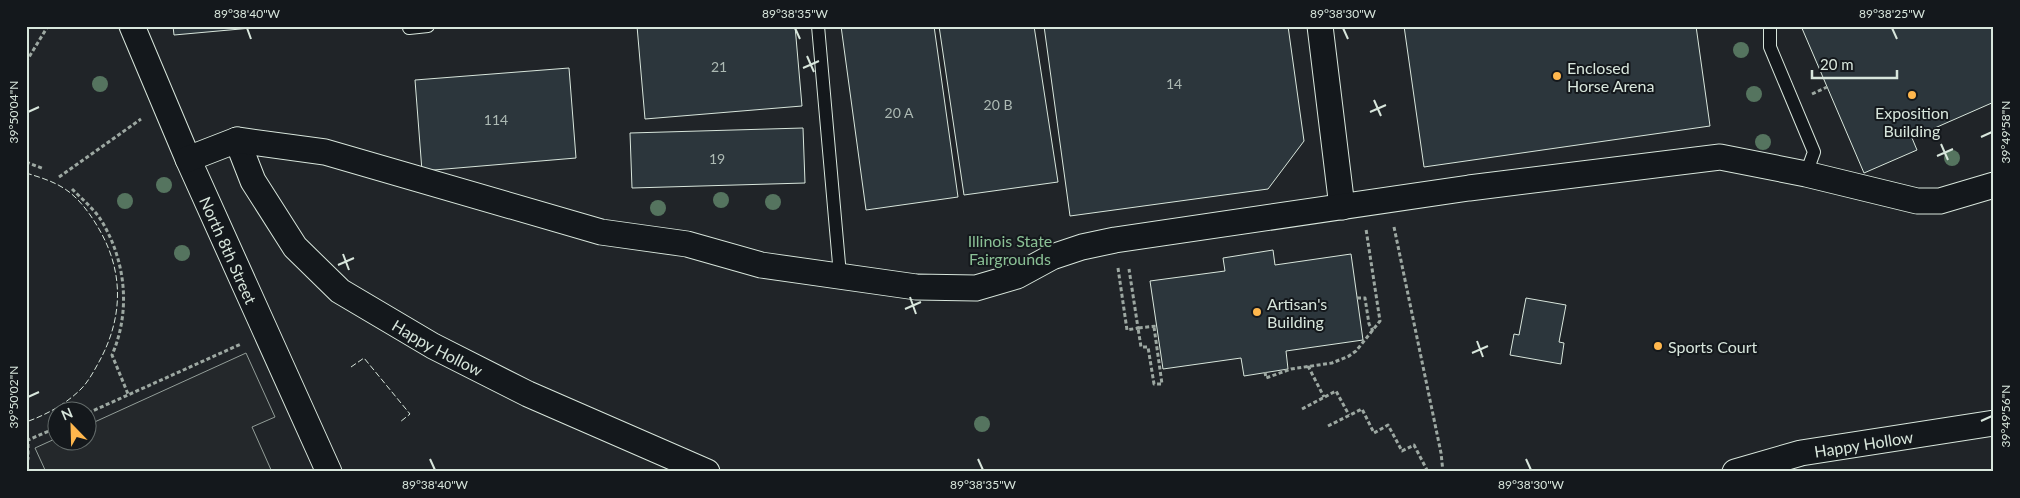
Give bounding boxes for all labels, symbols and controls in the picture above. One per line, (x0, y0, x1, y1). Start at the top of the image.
text: 89°38'40"W (214, 6, 281, 21)
text: 89°38'35"W (762, 6, 829, 21)
text: 89°38'30"W (1310, 6, 1377, 21)
text: 89°38'25"W (1859, 6, 1926, 21)
scale bar (1812, 48, 1898, 80)
text: 20 m (1820, 55, 1854, 73)
house number: 21 (711, 58, 727, 75)
place label: Enclosed Horse Arena (1567, 58, 1654, 95)
marker: Enclosed Horse Arena (1551, 70, 1563, 82)
house number: 14 (1166, 75, 1182, 92)
text: 39°50'04"N (6, 81, 21, 143)
marker: Exposition Building (1906, 89, 1918, 101)
house number: 20 B (984, 96, 1012, 113)
text: 39°49'58"N (1998, 101, 2013, 163)
place label: Exposition Building (1875, 103, 1949, 140)
house number: 20 A (885, 104, 914, 121)
house number: 114 (484, 111, 508, 128)
house number: 19 (709, 150, 725, 167)
street label: North 8th Street (196, 193, 262, 307)
park label: Illinois State Fairgrounds (968, 231, 1052, 268)
place label: Artisan's Building (1267, 294, 1327, 331)
marker: Artisan's Building (1251, 306, 1263, 318)
street label: Happy Hollow (389, 315, 486, 379)
place label: Sports Court (1668, 337, 1757, 356)
marker: Sports Court (1652, 340, 1664, 352)
text: 39°50'02"N (6, 366, 21, 428)
text: 39°49'56"N (1998, 385, 2013, 447)
north arrow (48, 400, 98, 450)
text: N (58, 404, 75, 424)
street label: Happy Hollow (1813, 426, 1915, 460)
text: 89°38'40"W (402, 477, 469, 492)
text: 89°38'35"W (950, 477, 1017, 492)
text: 89°38'30"W (1498, 477, 1565, 492)

